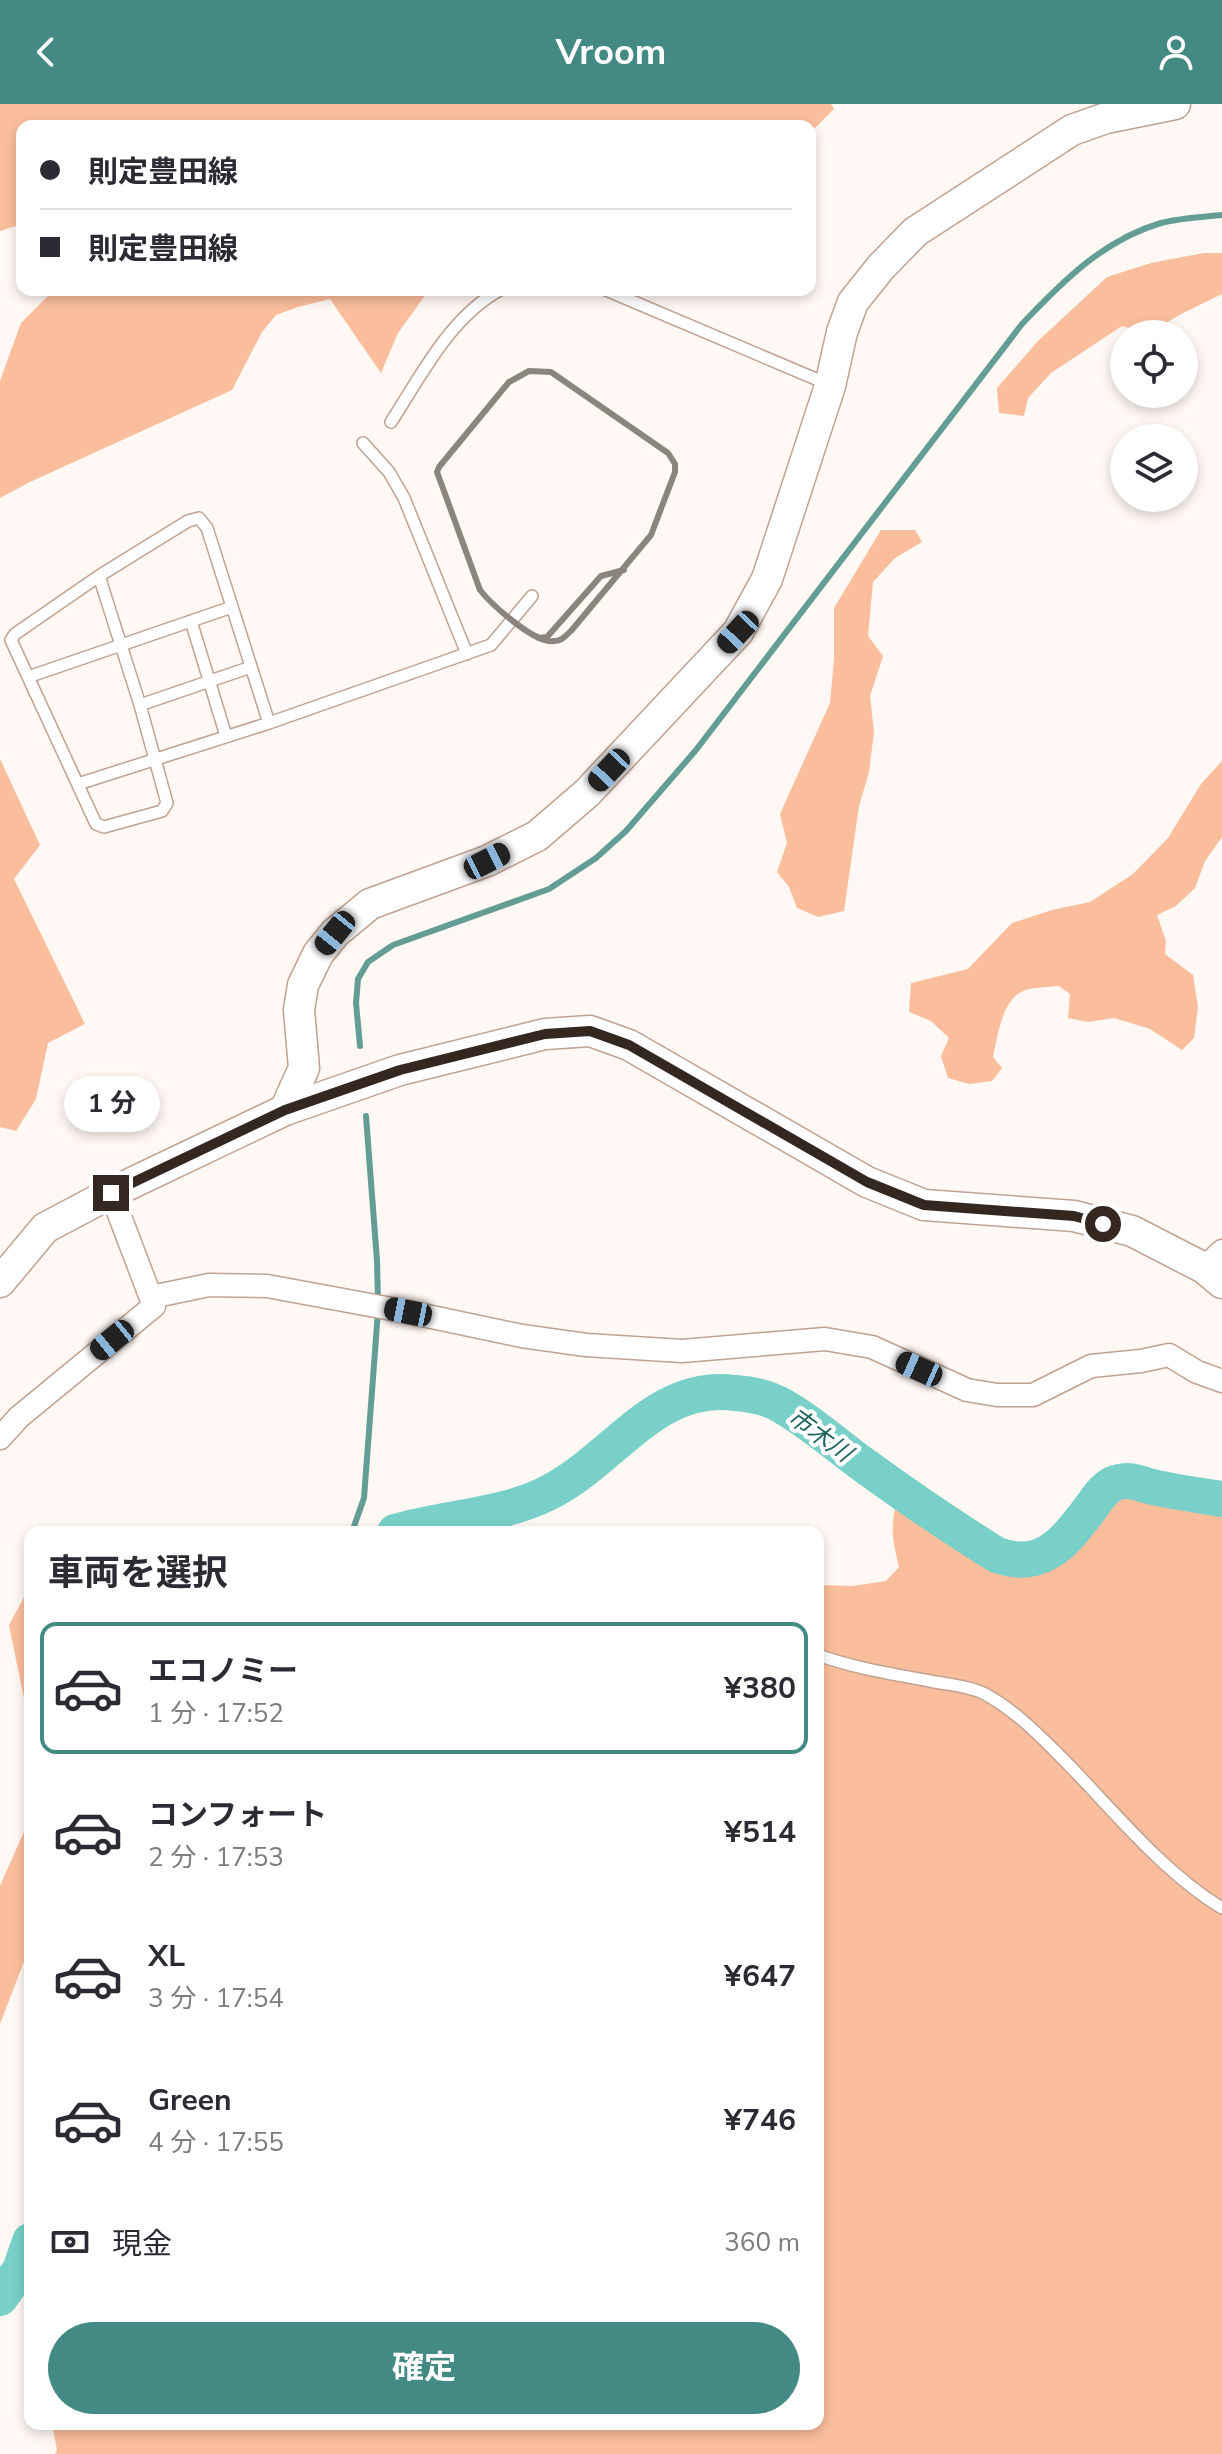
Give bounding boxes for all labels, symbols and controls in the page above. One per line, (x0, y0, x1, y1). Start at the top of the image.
text: Vroom (556, 28, 666, 77)
icon: back (24, 30, 68, 74)
icon: person (1154, 30, 1198, 74)
text: 則定豊田線 (88, 152, 238, 193)
text: 則定豊田線 (88, 229, 238, 270)
map controls (1110, 320, 1198, 512)
button: locate (1110, 320, 1198, 408)
button: layers (1110, 424, 1198, 512)
car (713, 606, 763, 658)
car (584, 744, 634, 796)
car (460, 839, 514, 883)
car (311, 907, 359, 959)
callout: 1 分 (63, 1077, 159, 1133)
text: 1 分 (88, 1086, 136, 1121)
route end (93, 1175, 129, 1211)
route start (1085, 1206, 1121, 1242)
car (382, 1296, 434, 1328)
car (86, 1316, 138, 1364)
car (892, 1348, 946, 1390)
water label: 市木川 (781, 1401, 861, 1471)
text: 車両を選択 (48, 1549, 228, 1598)
text: エコノミー (148, 1651, 298, 1692)
icon: car (52, 1652, 124, 1724)
text: ¥380 (724, 1668, 796, 1709)
text: 1 分 · 17:52 (148, 1696, 284, 1731)
text: コンフォート (148, 1795, 327, 1836)
icon: car (52, 1796, 124, 1868)
text: ¥514 (724, 1812, 796, 1853)
text: 2 分 · 17:53 (148, 1840, 284, 1875)
text: XL (148, 1936, 185, 1977)
icon: car (52, 1940, 124, 2012)
text: ¥647 (724, 1956, 796, 1997)
text: 3 分 · 17:54 (148, 1981, 284, 2016)
text: Green (148, 2080, 232, 2121)
icon: car (52, 2084, 124, 2156)
text: ¥746 (724, 2100, 796, 2141)
text: 4 分 · 17:55 (148, 2125, 284, 2160)
icon: cash (48, 2220, 92, 2264)
text: 現金 (112, 2224, 172, 2265)
text: 360 m (724, 2225, 800, 2260)
button: 確定 (48, 2322, 800, 2414)

